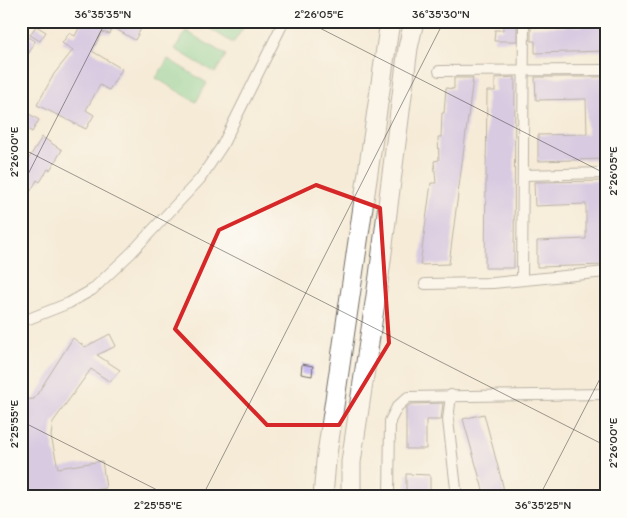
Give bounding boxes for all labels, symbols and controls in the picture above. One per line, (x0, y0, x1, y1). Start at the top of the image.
text: 36°35'35"N (75, 7, 131, 21)
text: 2°26'05"E (294, 7, 344, 21)
text: 36°35'30"N (412, 7, 470, 21)
text: 2°26'00"E (7, 126, 21, 177)
text: 2°26'05"E (606, 146, 620, 196)
text: 2°25'55"E (7, 399, 21, 448)
text: 2°26'00"E (606, 417, 620, 468)
text: 2°25'55"E (134, 498, 183, 512)
text: 36°35'25"N (515, 498, 571, 512)

